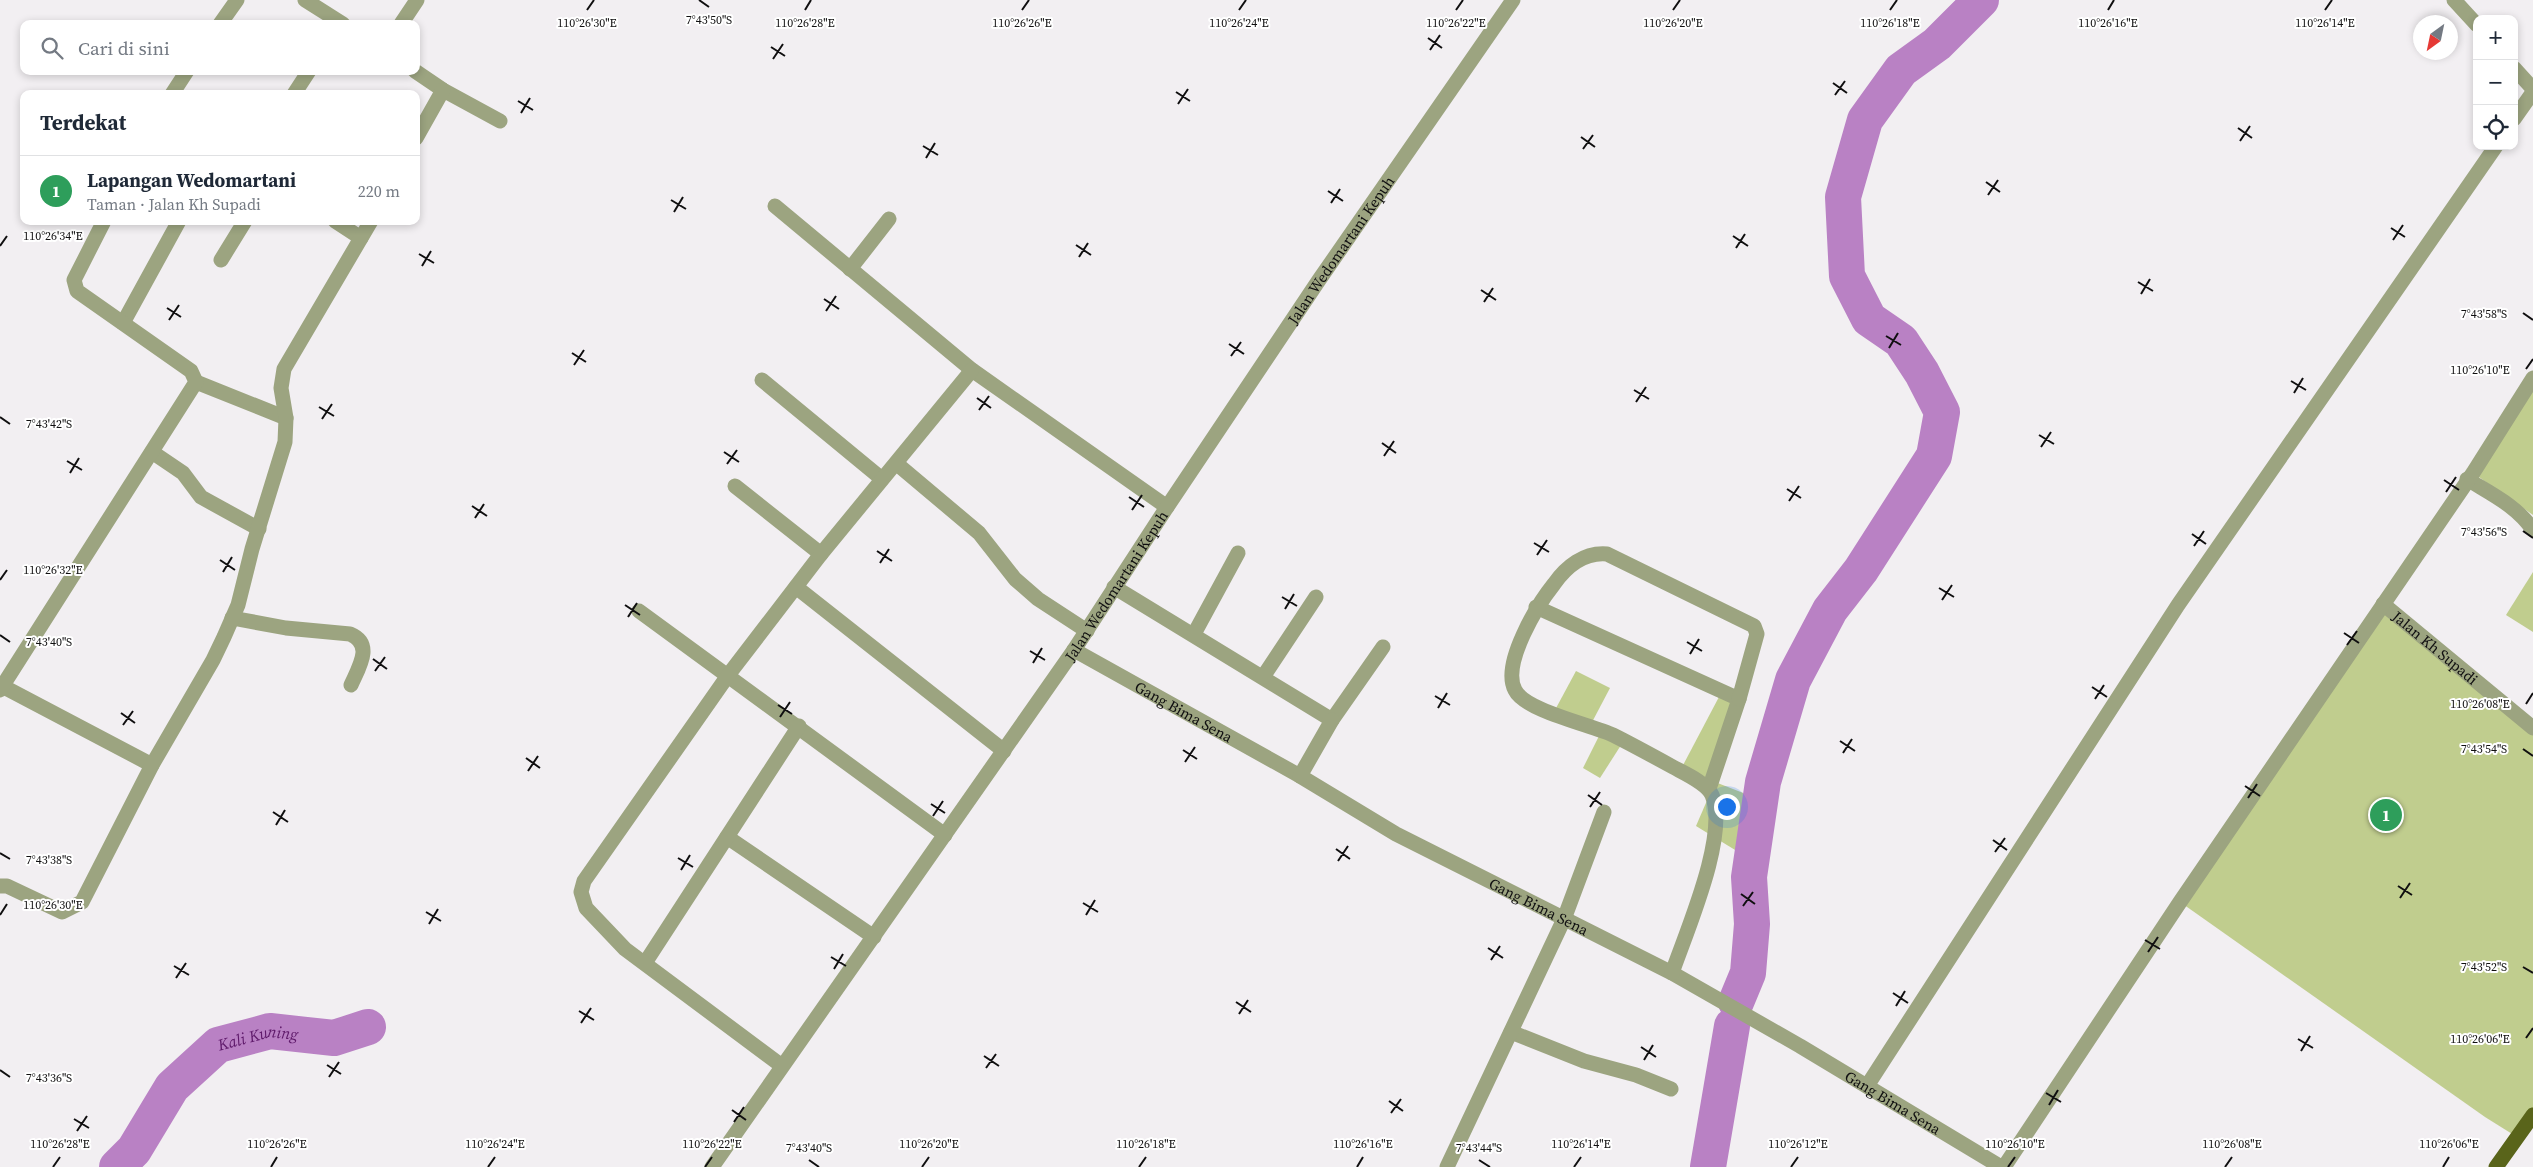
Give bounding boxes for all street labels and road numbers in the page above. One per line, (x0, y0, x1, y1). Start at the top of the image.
street label: Jalan Wedomartani Kepuh (1282, 171, 1399, 329)
street label: Jalan Wedomartani Kepuh (1059, 506, 1173, 666)
street label: Jalan Kh Supadi (2387, 605, 2483, 689)
street label: Gang Bima Sena (1131, 676, 1237, 747)
street label: Gang Bima Sena (1486, 872, 1593, 940)
street label: Gang Bima Sena (1841, 1065, 1945, 1139)

